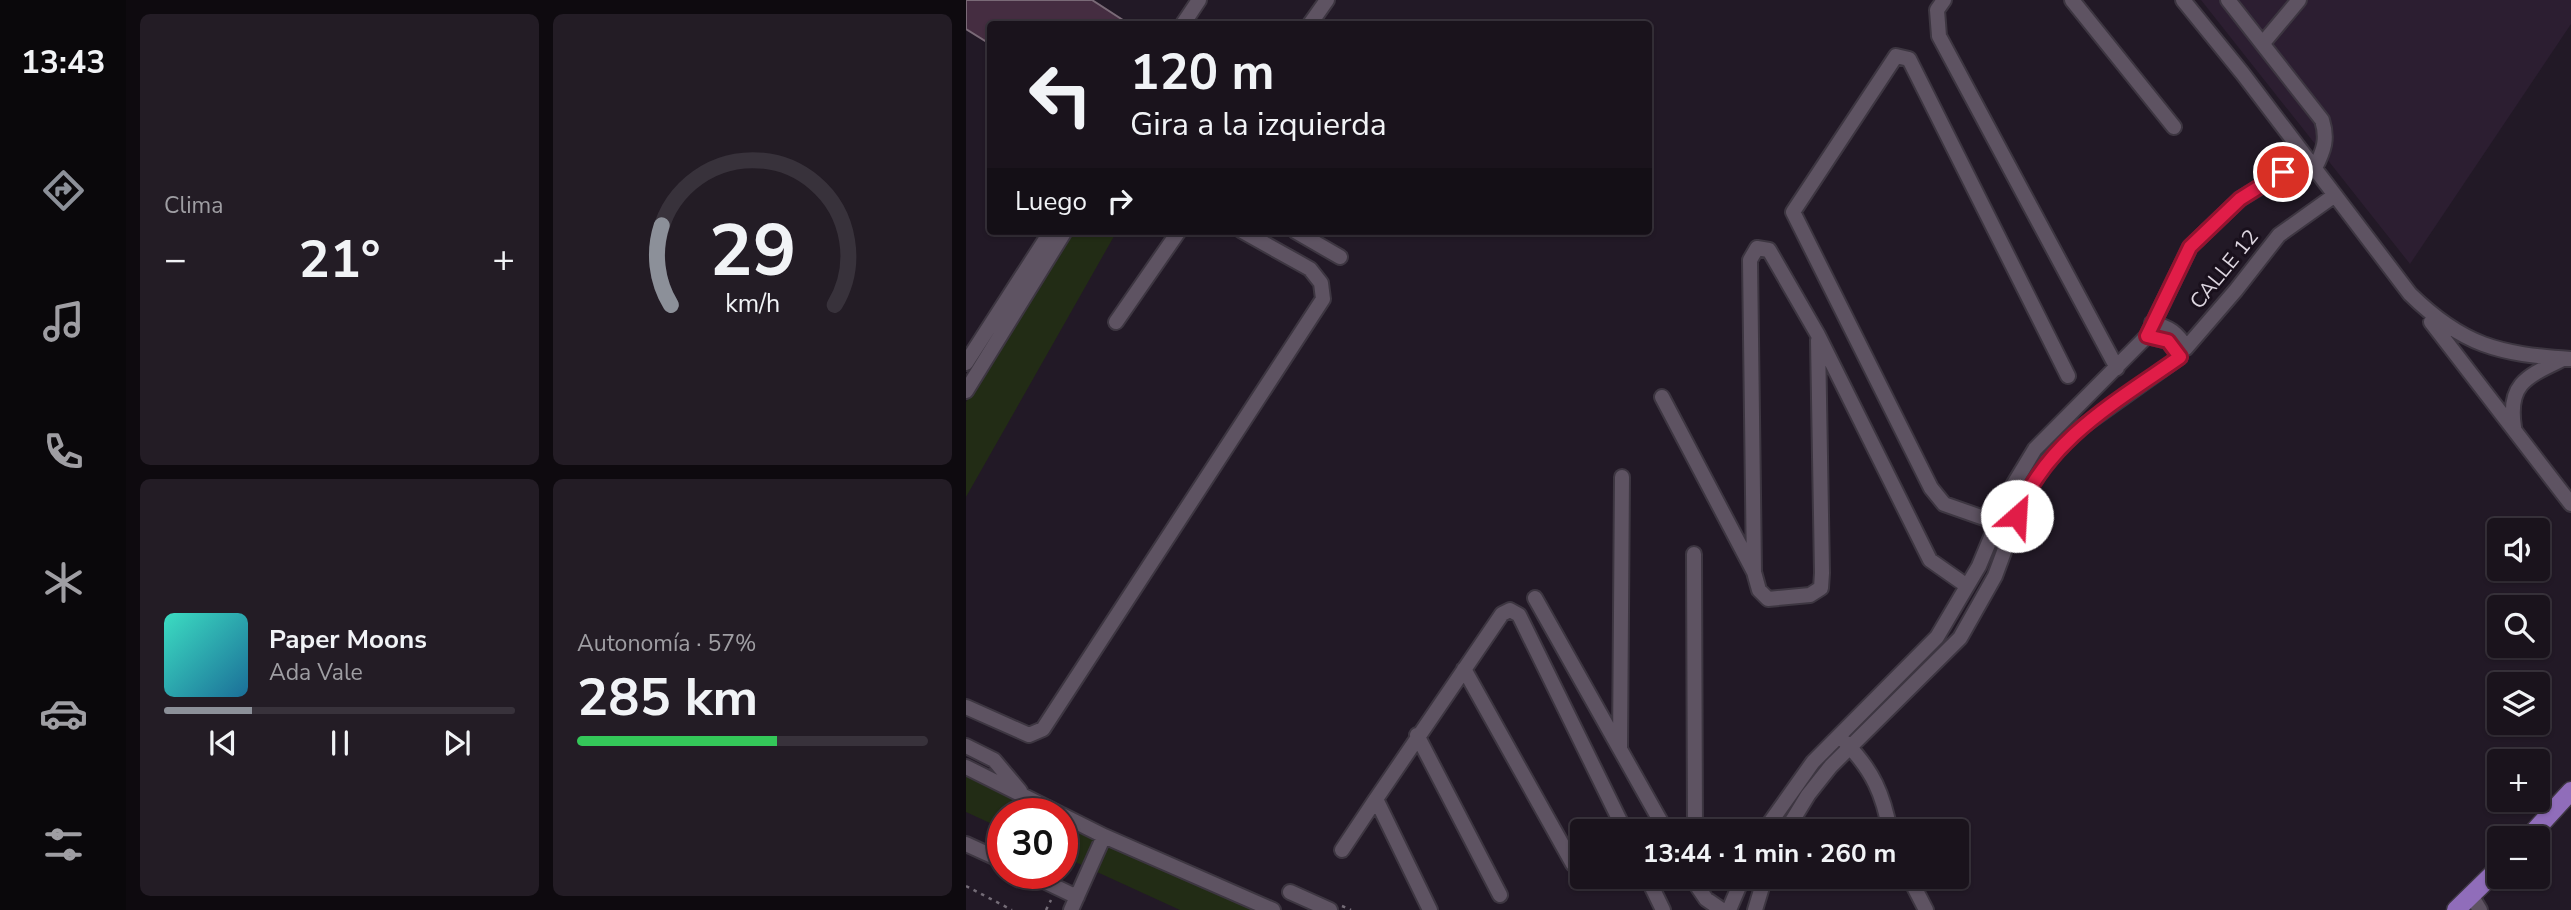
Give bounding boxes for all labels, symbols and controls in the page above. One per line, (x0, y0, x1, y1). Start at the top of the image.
text: 120 m (1130, 39, 1274, 106)
text: 13:43 (21, 41, 105, 84)
icon: left (1015, 49, 1106, 140)
text: Gira a la izquierda (1130, 103, 1387, 146)
pin (2253, 142, 2313, 202)
icon: arrive (2264, 153, 2302, 191)
icon: directions (39, 166, 88, 215)
icon: right (1101, 182, 1139, 220)
text: Luego (1015, 184, 1087, 219)
text: Clima (164, 190, 224, 221)
text: 29 (709, 202, 796, 302)
street label: CALLE 12 (2183, 223, 2265, 315)
text: 21° (298, 224, 381, 295)
text: − (164, 234, 187, 285)
text: + (492, 234, 515, 285)
text: km/h (725, 287, 780, 321)
icon: music (39, 297, 88, 346)
icon: phone (39, 427, 88, 476)
position arrow (1980, 479, 2054, 553)
map controls (2487, 518, 2550, 889)
button: sound (2487, 518, 2550, 581)
icon: climate (39, 558, 88, 607)
button: search (2487, 595, 2550, 658)
text: Paper Moons (269, 622, 427, 657)
text: Autonomía · 57% (577, 628, 757, 659)
text: Ada Vale (269, 657, 363, 688)
text: 285 km (577, 662, 758, 733)
button: layers (2487, 672, 2550, 735)
icon: car (39, 689, 88, 738)
icon: previous (204, 724, 242, 762)
icon: pause (321, 724, 359, 762)
icon: next (438, 724, 476, 762)
button: + (2487, 749, 2550, 812)
speed limit sign: 30 (987, 798, 1078, 889)
icon: filters (39, 820, 88, 869)
button: − (2487, 826, 2550, 889)
text: 13:44 · 1 min · 260 m (1643, 836, 1896, 871)

